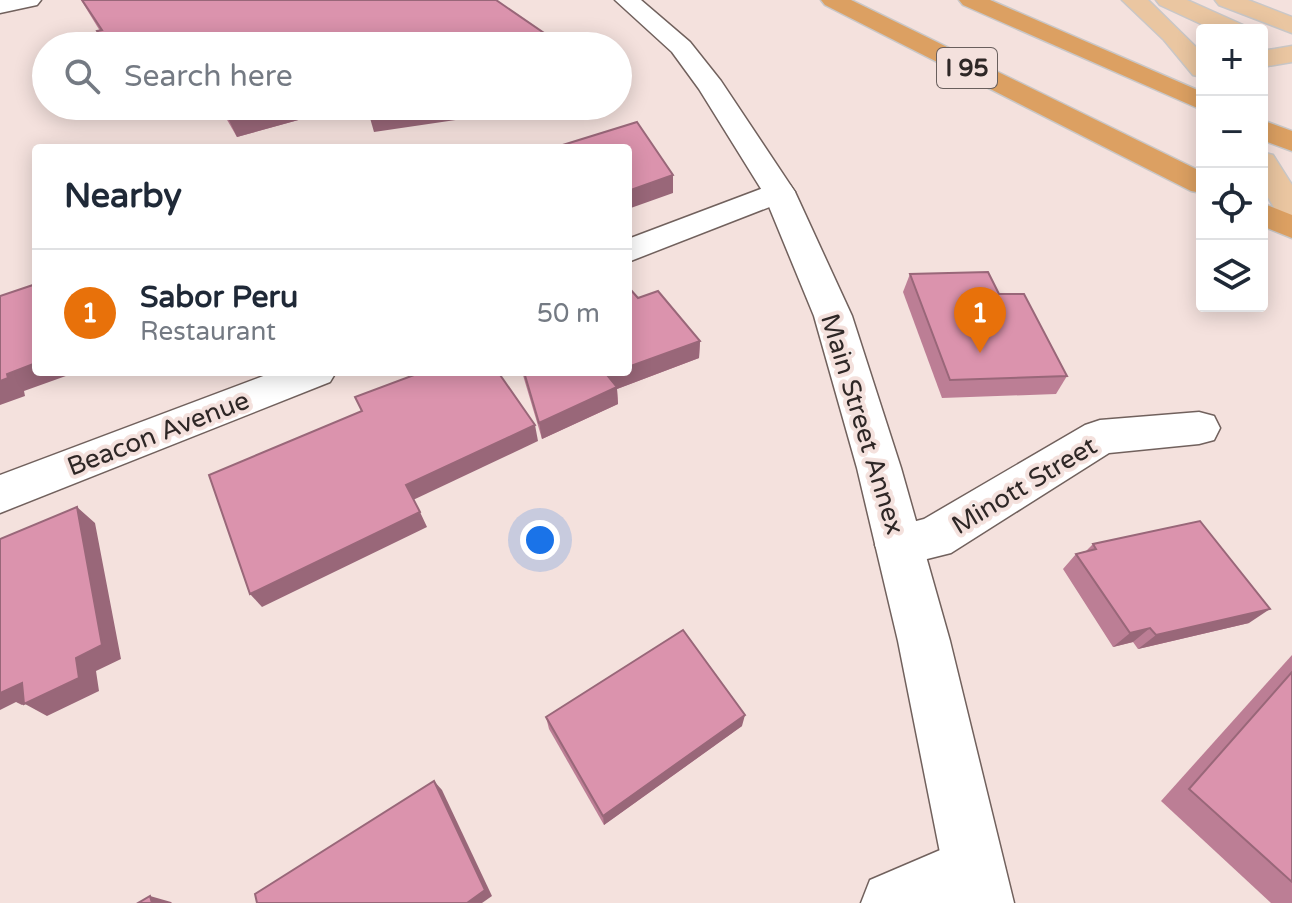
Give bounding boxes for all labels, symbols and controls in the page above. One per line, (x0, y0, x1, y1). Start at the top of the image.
map controls (1196, 24, 1268, 312)
button: + (1196, 24, 1268, 96)
search box (32, 32, 632, 120)
road number: I 95 (937, 48, 997, 88)
icon: search (60, 54, 104, 98)
text: Search here (124, 58, 293, 95)
button: − (1196, 96, 1268, 168)
button: locate (1196, 168, 1268, 240)
text: Nearby (64, 176, 182, 217)
button: layers (1196, 240, 1268, 312)
text: Sabor Peru (140, 279, 298, 316)
pin: 1 (954, 287, 1006, 353)
text: 1 (82, 298, 98, 329)
text: 50 m (537, 298, 600, 329)
street label: Main Street Annex (814, 310, 911, 538)
text: Restaurant (140, 316, 276, 347)
street label: Beacon Avenue (63, 385, 254, 482)
street label: Minott Street (946, 430, 1102, 541)
your location (520, 520, 560, 560)

